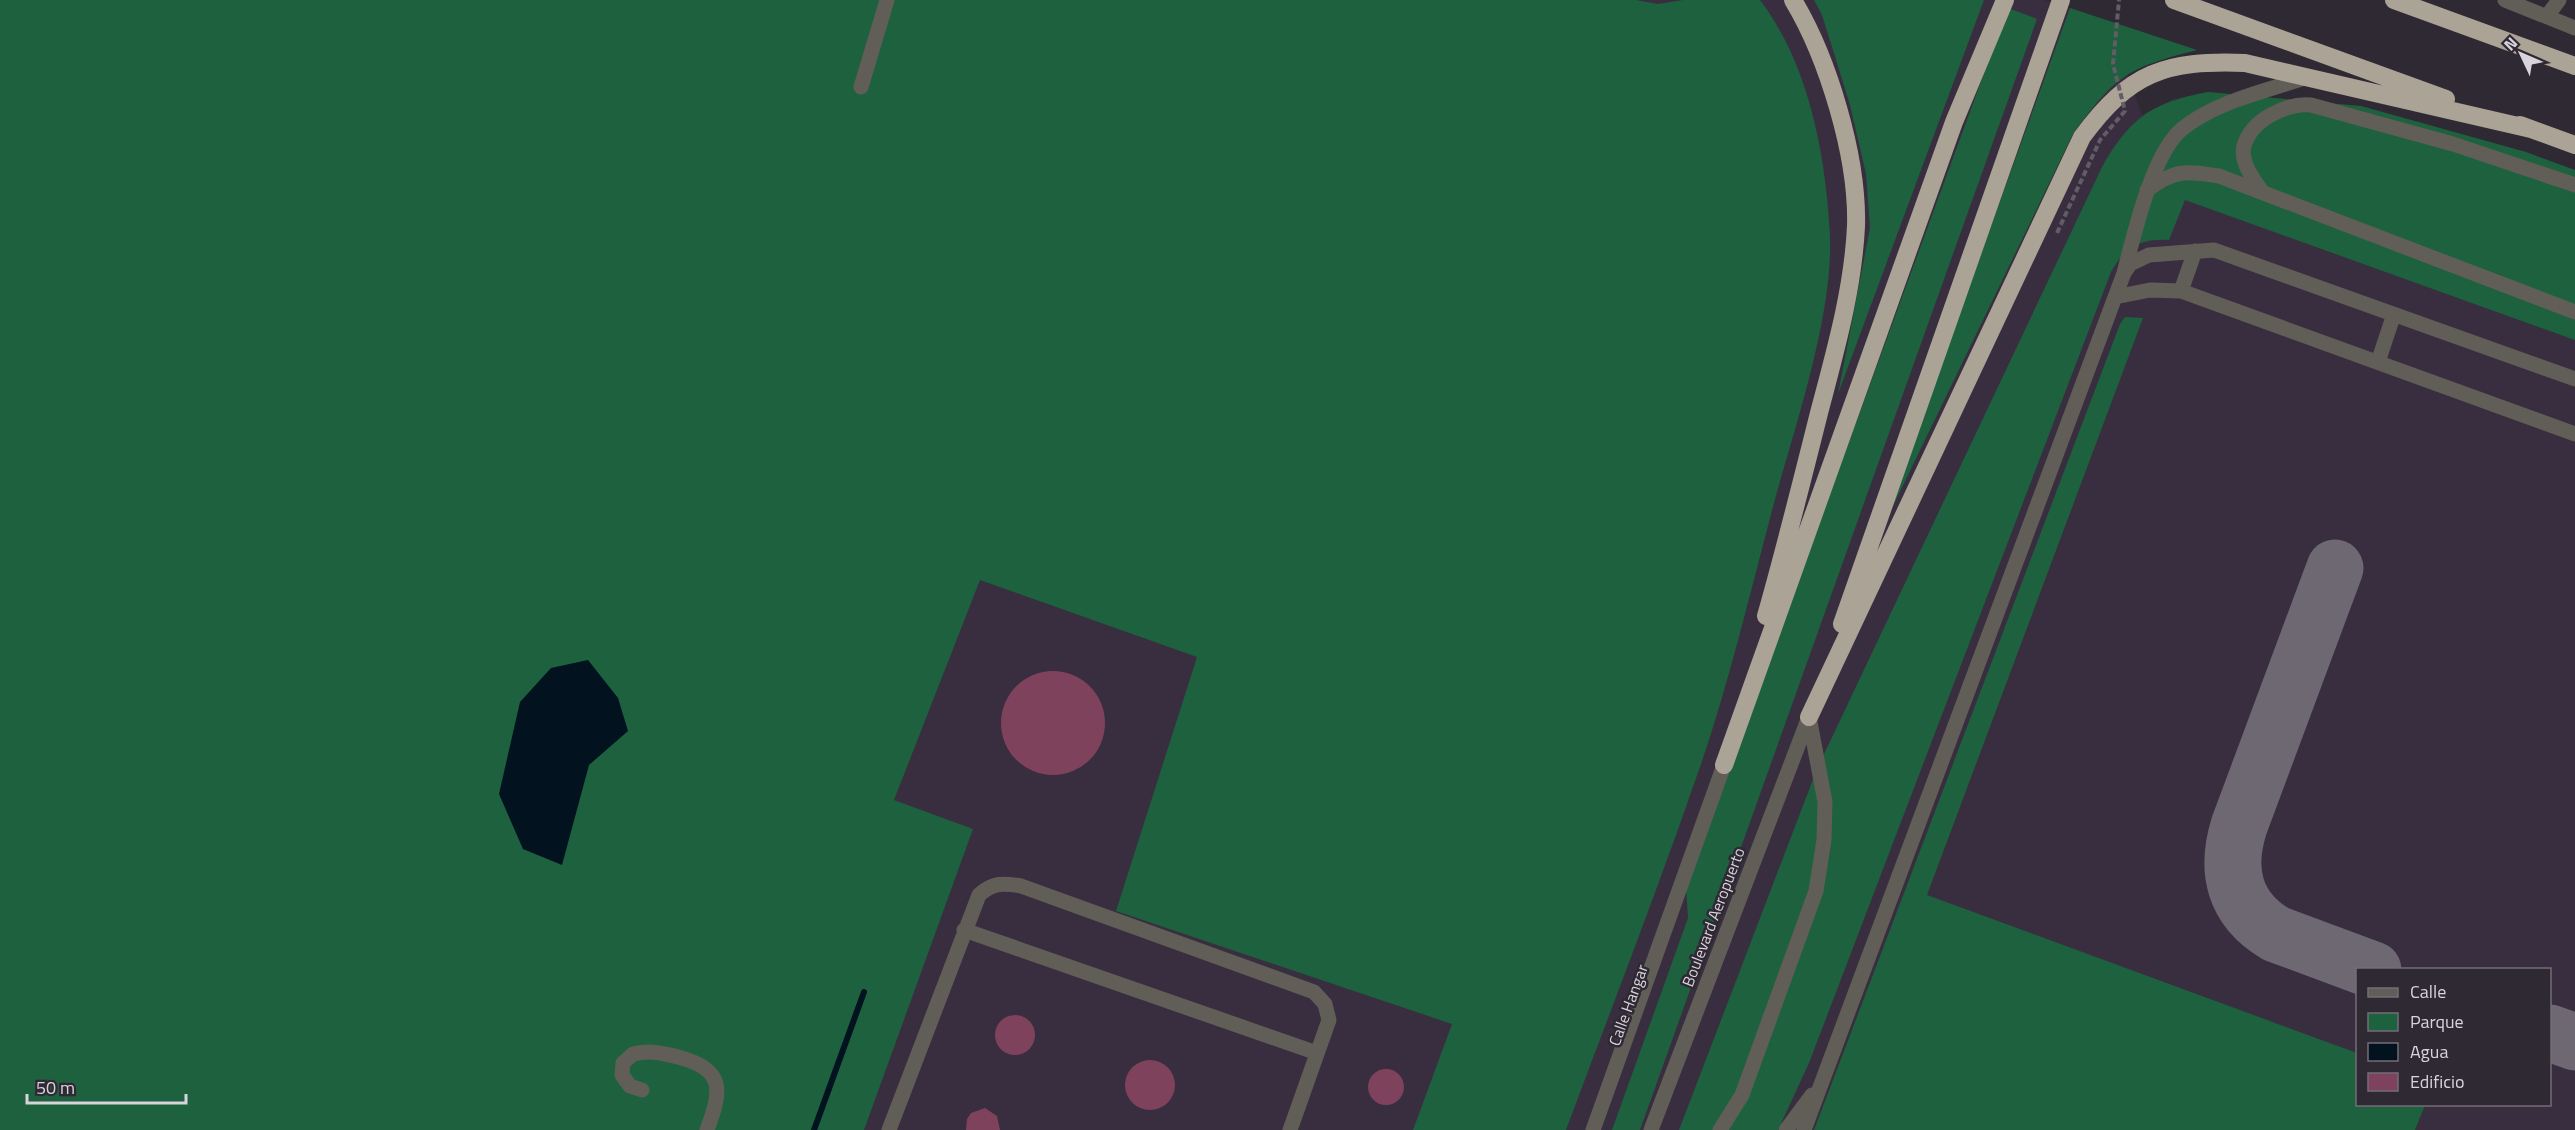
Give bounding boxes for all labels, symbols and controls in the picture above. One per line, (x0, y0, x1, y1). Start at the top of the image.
north arrow (2491, 24, 2551, 84)
text: N (2498, 31, 2523, 56)
street label: Boulevard Aeropuerto (1675, 844, 1751, 990)
street label: Calle Hangar (1602, 961, 1654, 1049)
legend (2356, 968, 2551, 1106)
text: Calle (2410, 978, 2446, 1005)
text: Parque (2410, 1008, 2464, 1035)
text: Agua (2410, 1038, 2448, 1065)
scale bar (27, 1067, 186, 1105)
text: Edificio (2410, 1068, 2464, 1095)
text: 50 m (36, 1074, 75, 1101)

